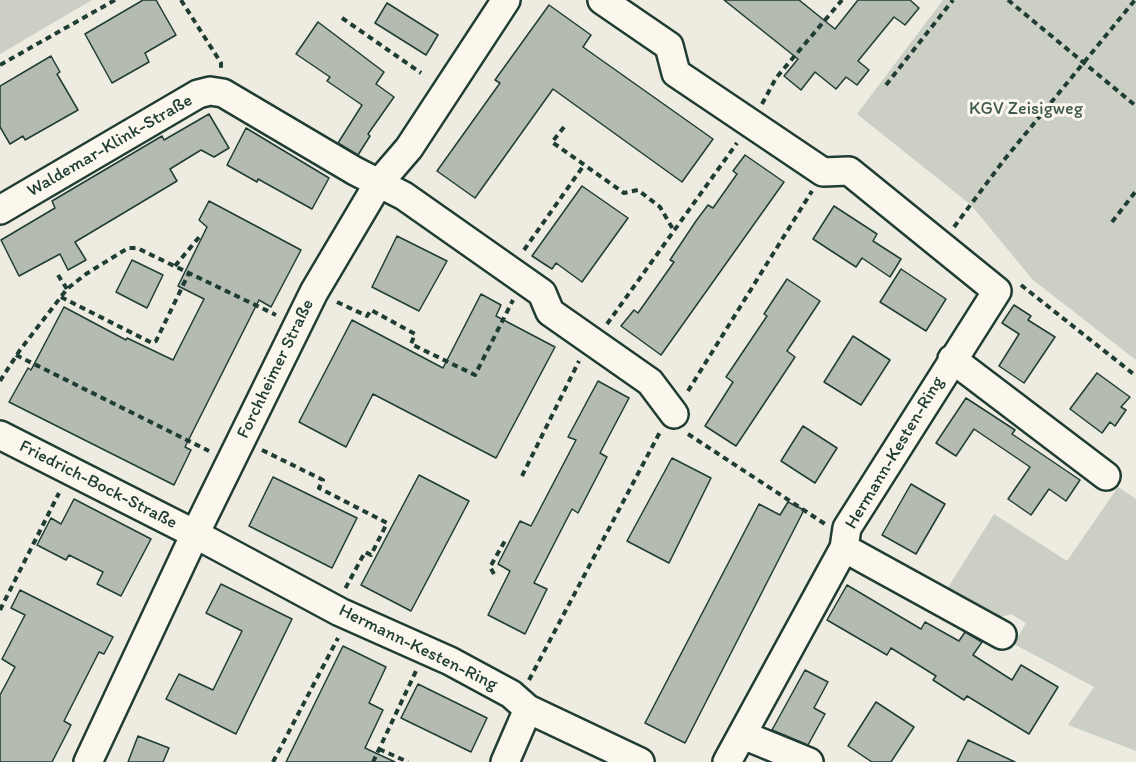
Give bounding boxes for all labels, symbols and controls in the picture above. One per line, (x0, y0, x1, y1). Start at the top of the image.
street label: Waldemar-Klink-Straße (24, 90, 196, 202)
park label: KGV Zeisigweg (969, 98, 1083, 120)
street label: Forchheimer Straße (233, 296, 319, 442)
street label: Hermann-Kesten-Ring (841, 373, 949, 533)
street label: Friedrich-Bock-Straße (15, 436, 181, 534)
street label: Hermann-Kesten-Ring (335, 600, 501, 696)

